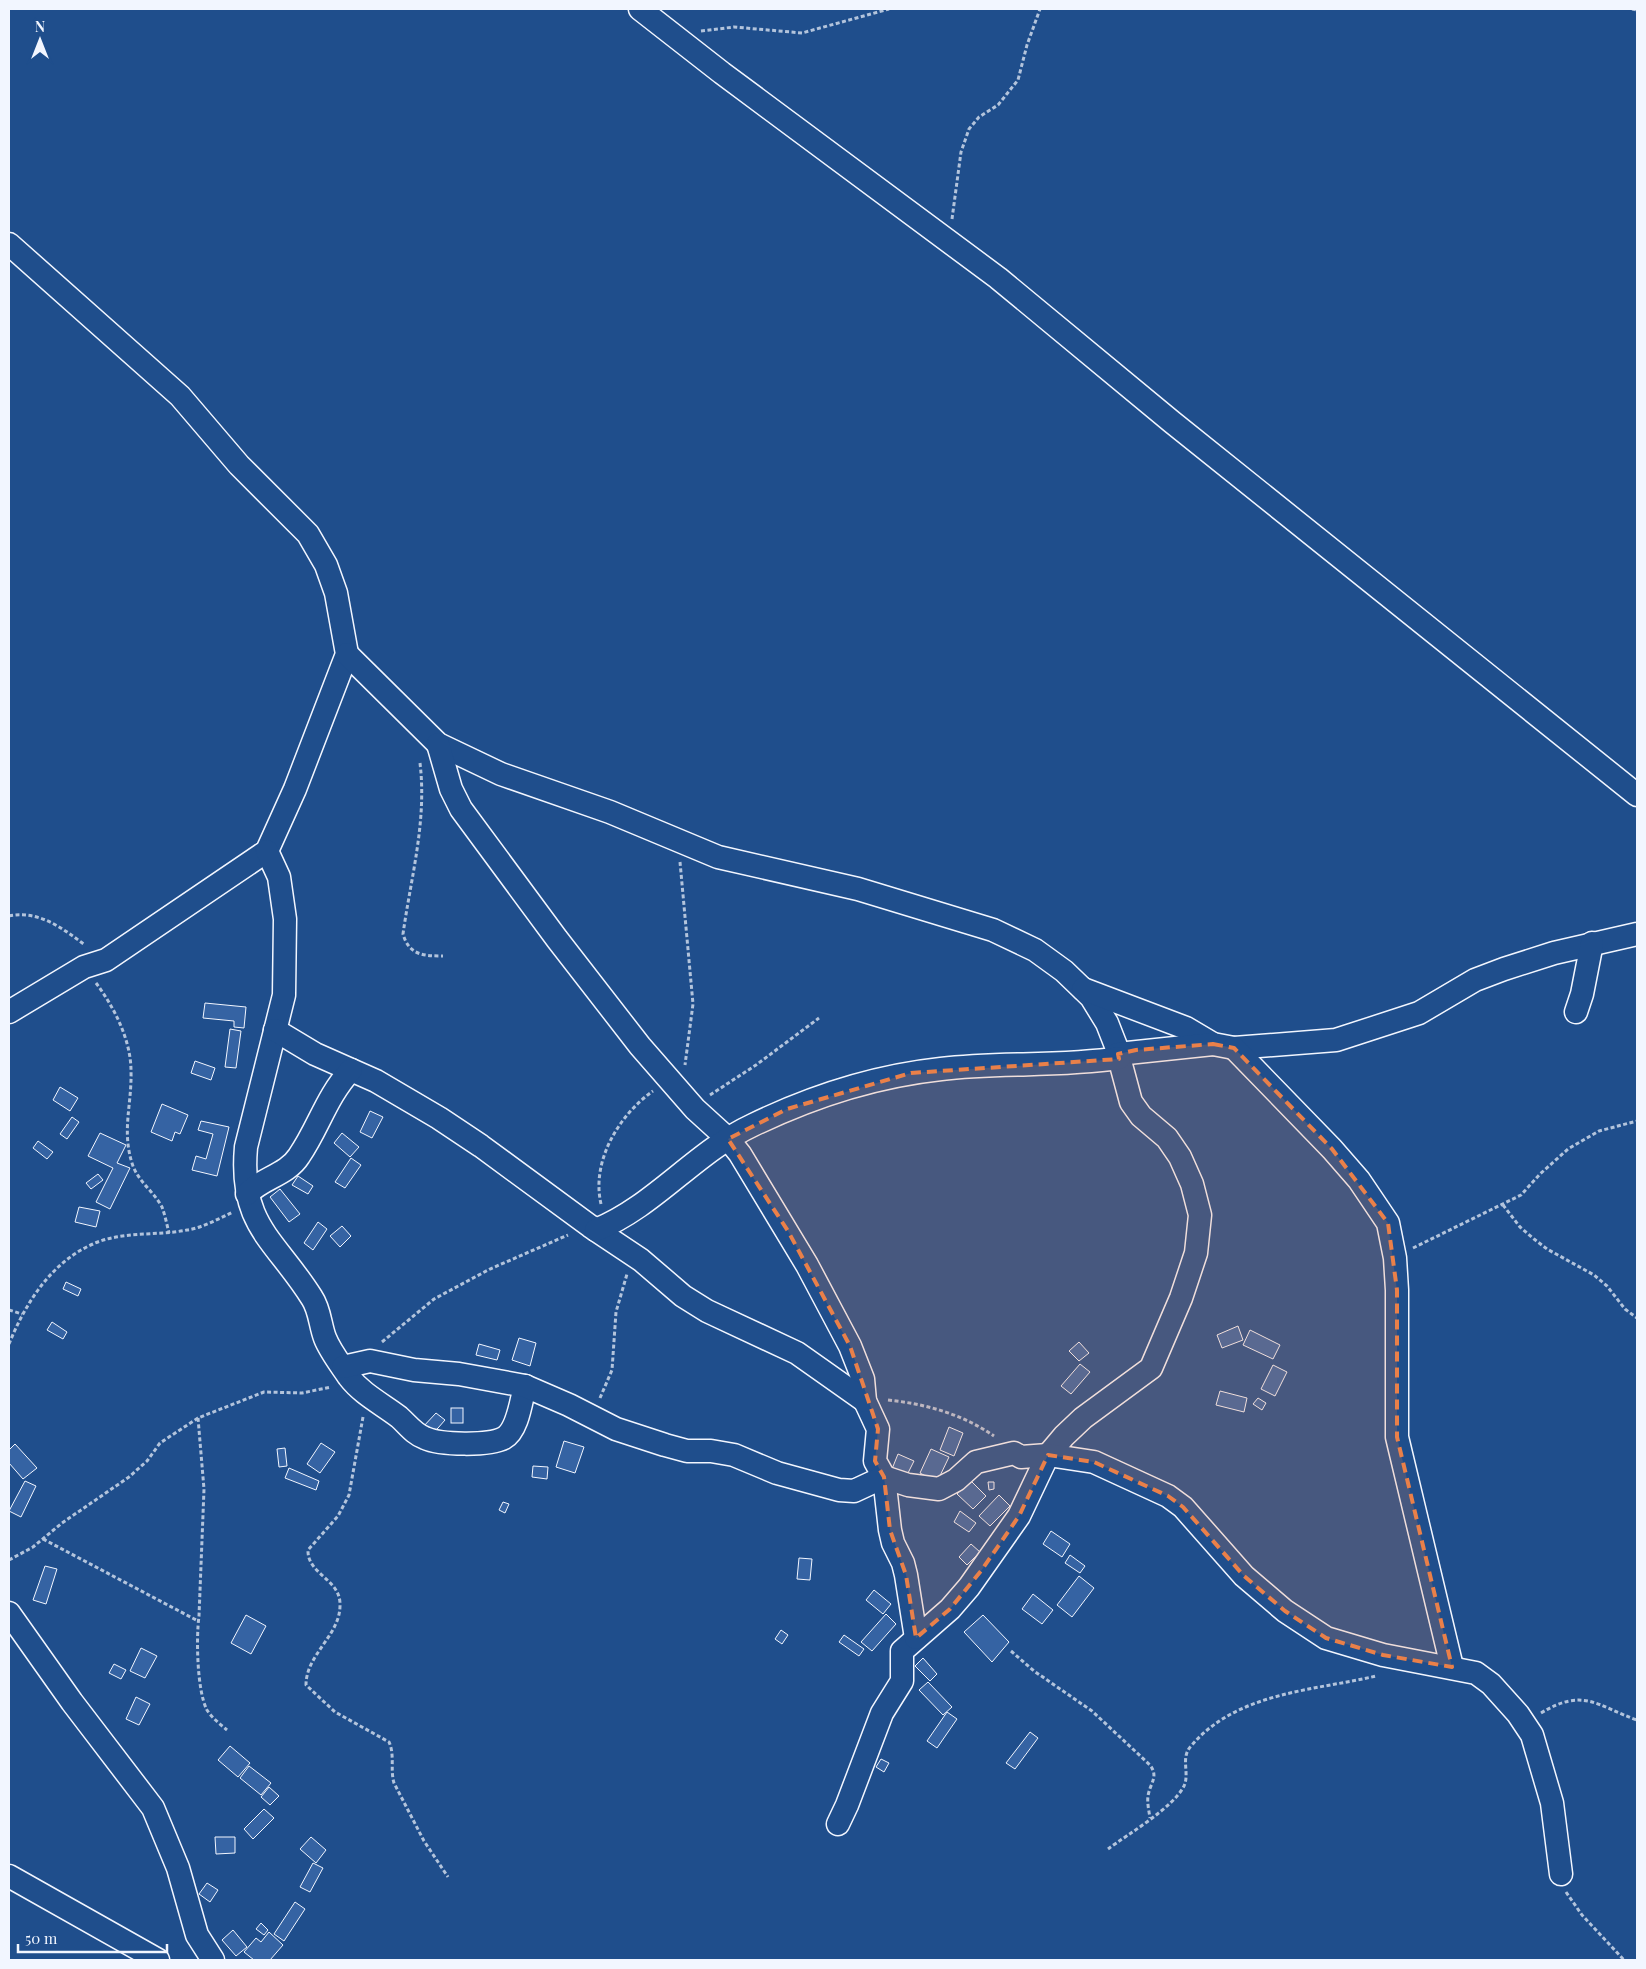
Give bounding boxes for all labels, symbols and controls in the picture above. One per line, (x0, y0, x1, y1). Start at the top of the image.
north arrow (15, 15, 65, 65)
text: N (35, 17, 45, 36)
scale bar (18, 1922, 166, 1954)
text: 50 m (25, 1928, 58, 1948)

